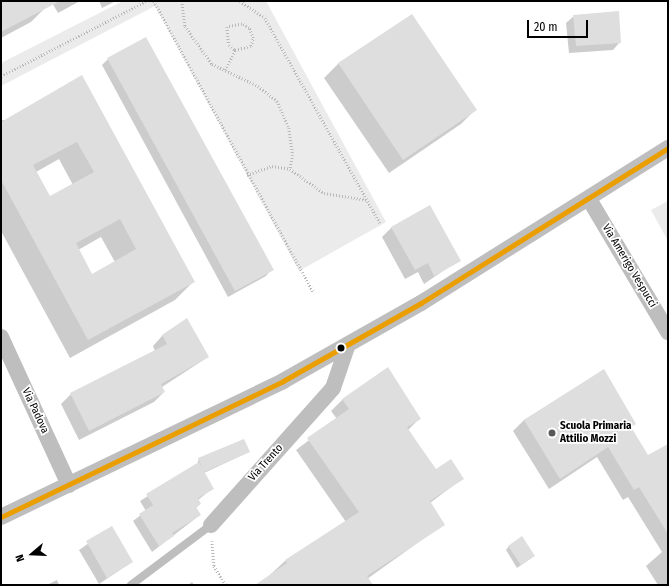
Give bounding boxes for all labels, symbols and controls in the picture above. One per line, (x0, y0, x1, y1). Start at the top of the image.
scale bar (529, 12, 590, 38)
text: 20 m (534, 20, 558, 34)
street label: Via Amerigo Vespucci (599, 222, 659, 310)
unlabelled marker (336, 343, 346, 353)
street label: Via Padova (19, 386, 51, 436)
place label: Scuola Primaria Attilio Mozzi (560, 420, 632, 446)
marker: Scuola Primaria Attilio Mozzi (547, 428, 557, 438)
street label: Via Trento (246, 442, 286, 484)
north arrow (12, 534, 52, 574)
text: N (13, 553, 27, 563)

